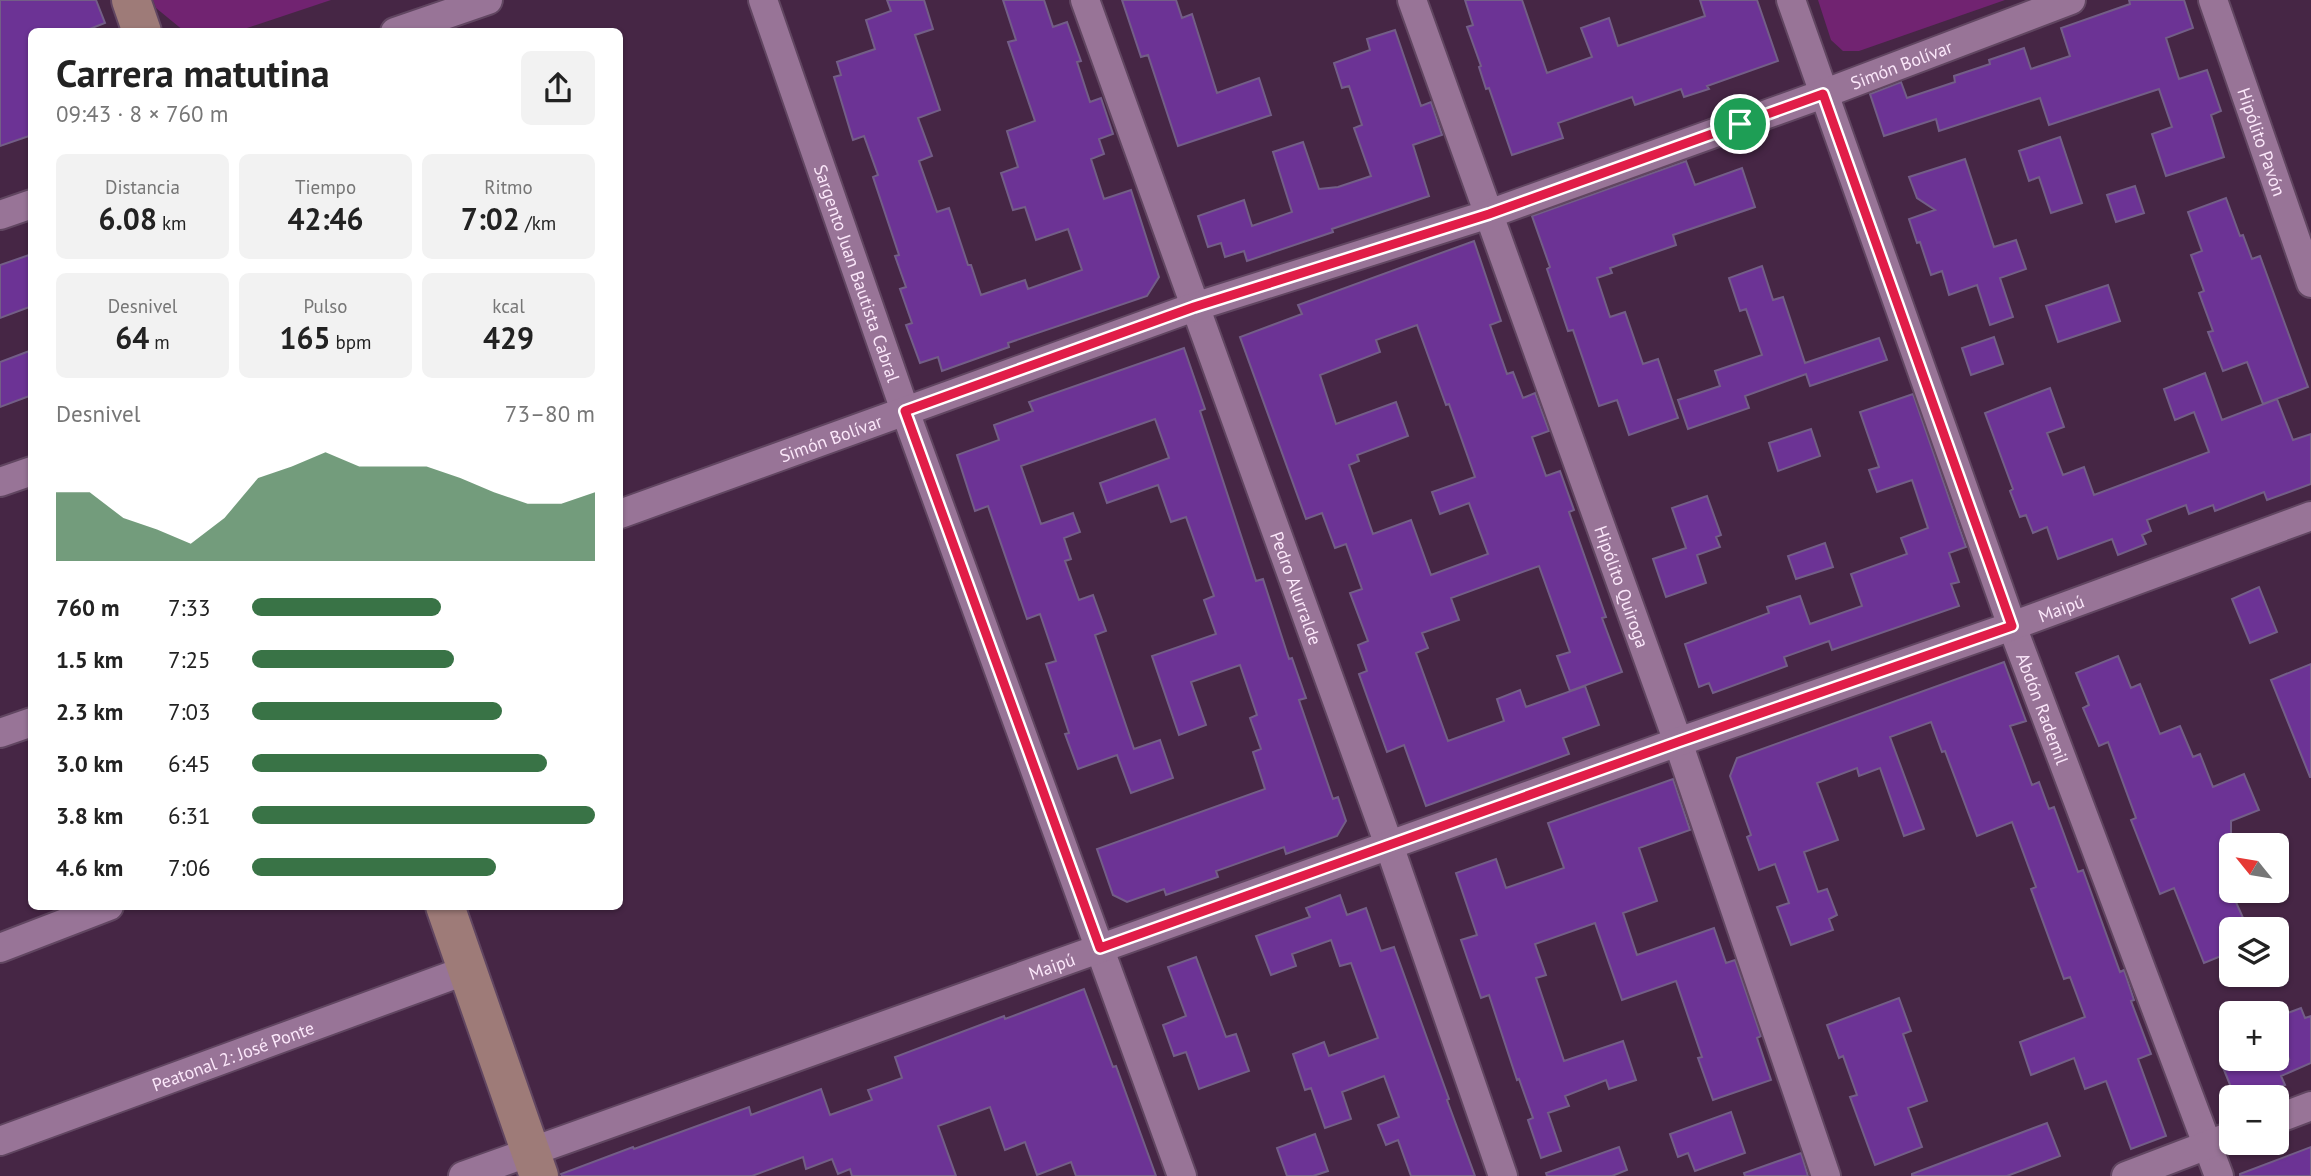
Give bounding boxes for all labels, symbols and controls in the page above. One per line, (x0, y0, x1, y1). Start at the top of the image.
street label: Simón Bolívar (1847, 35, 1955, 94)
text: Carrera matutina (56, 48, 330, 97)
button: share (521, 51, 595, 125)
street label: Hipólito Pavón (2233, 85, 2291, 199)
pin (1710, 94, 1770, 154)
text: 09:43 · 8 × 760 m (56, 99, 228, 128)
icon: arrive (1721, 105, 1759, 143)
street label: Sargento Juan Bautista Cabral (809, 161, 906, 386)
text: Distancia (105, 175, 180, 199)
text: Tiempo (295, 175, 356, 199)
text: Ritmo (484, 175, 533, 199)
text: 6.08 (98, 199, 157, 238)
text: 42:46 (287, 199, 364, 238)
text: 7:02 (461, 199, 520, 238)
text: km (157, 211, 187, 235)
text: /km (520, 211, 556, 235)
text: Desnivel (108, 294, 177, 318)
text: Pulso (304, 294, 347, 318)
text: kcal (492, 294, 525, 318)
text: 64 (115, 318, 149, 357)
text: 165 (279, 318, 330, 357)
text: 429 (483, 318, 534, 357)
text: m (149, 330, 170, 354)
text: bpm (330, 330, 372, 354)
text: Desnivel (56, 399, 140, 428)
text: 73–80 m (505, 399, 595, 428)
street label: Simón Bolívar (776, 409, 885, 467)
street label: Hipólito Quiroga (1590, 522, 1655, 651)
street label: Pedro Alurralde (1266, 528, 1328, 648)
street label: Maipú (2035, 589, 2087, 627)
text: 760 m (56, 593, 119, 622)
text: 7:33 (168, 593, 211, 622)
text: 1.5 km (56, 645, 123, 674)
text: 7:25 (168, 645, 211, 674)
street label: Abdón Rademil (2012, 650, 2075, 768)
text: 2.3 km (56, 697, 123, 726)
text: 7:03 (168, 697, 211, 726)
text: 3.0 km (56, 749, 123, 778)
text: 6:45 (168, 749, 211, 778)
text: 3.8 km (56, 801, 123, 830)
text: 6:31 (168, 801, 211, 830)
north arrow (2219, 833, 2289, 903)
map controls (2219, 833, 2289, 1155)
text: 4.6 km (56, 853, 123, 882)
text: 7:06 (168, 853, 211, 882)
button: layers (2219, 917, 2289, 987)
street label: Maipú (1025, 947, 1078, 985)
button: + (2219, 1001, 2289, 1071)
street label: Peatonal 2: José Ponte (149, 1016, 317, 1096)
button: − (2219, 1085, 2289, 1155)

